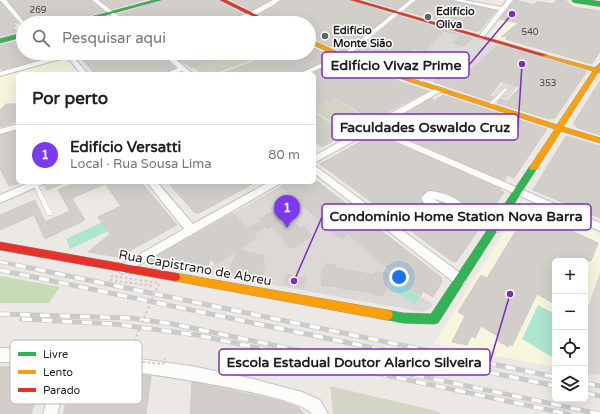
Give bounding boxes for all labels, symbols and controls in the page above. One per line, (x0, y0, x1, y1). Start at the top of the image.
house number: 269 (30, 5, 47, 16)
place label: Edifício Oliva (436, 5, 475, 31)
marker: Edifício Oliva (423, 12, 433, 22)
search box (16, 16, 316, 60)
place label: Edifício Monte Sião (333, 24, 393, 50)
icon: search (30, 27, 52, 49)
house number: 540 (522, 27, 539, 38)
text: Pesquisar aqui (62, 29, 166, 47)
marker: Edifício Monte Sião (320, 31, 330, 41)
callout: Edifício Vivaz Prime (322, 52, 469, 78)
text: Edifício Vivaz Prime (331, 57, 461, 74)
house number: 353 (540, 78, 556, 89)
text: Por perto (32, 88, 108, 109)
callout: Faculdades Oswaldo Cruz (332, 114, 518, 140)
text: Faculdades Oswaldo Cruz (340, 119, 510, 136)
text: Edifício Versatti (70, 138, 181, 156)
text: 1 (41, 147, 49, 163)
text: 80 m (268, 147, 300, 163)
text: Local · Rua Sousa Lima (70, 156, 212, 172)
pin: 1 (274, 195, 300, 228)
callout: Condomínio Home Station Nova Barra (322, 204, 591, 230)
text: Condomínio Home Station Nova Barra (329, 208, 583, 225)
street label: Rua Capistrano de Abreu (117, 247, 273, 289)
map controls (552, 258, 588, 402)
button: + (552, 258, 588, 294)
your location (389, 267, 409, 287)
button: − (552, 294, 588, 330)
button: locate (552, 330, 588, 366)
legend (10, 340, 142, 404)
text: Livre (43, 348, 68, 361)
callout: Escola Estadual Doutor Alarico Silveira (219, 349, 490, 375)
text: Escola Estadual Doutor Alarico Silveira (226, 354, 482, 371)
text: Lento (43, 366, 73, 379)
button: layers (552, 366, 588, 402)
text: Parado (43, 384, 81, 397)

